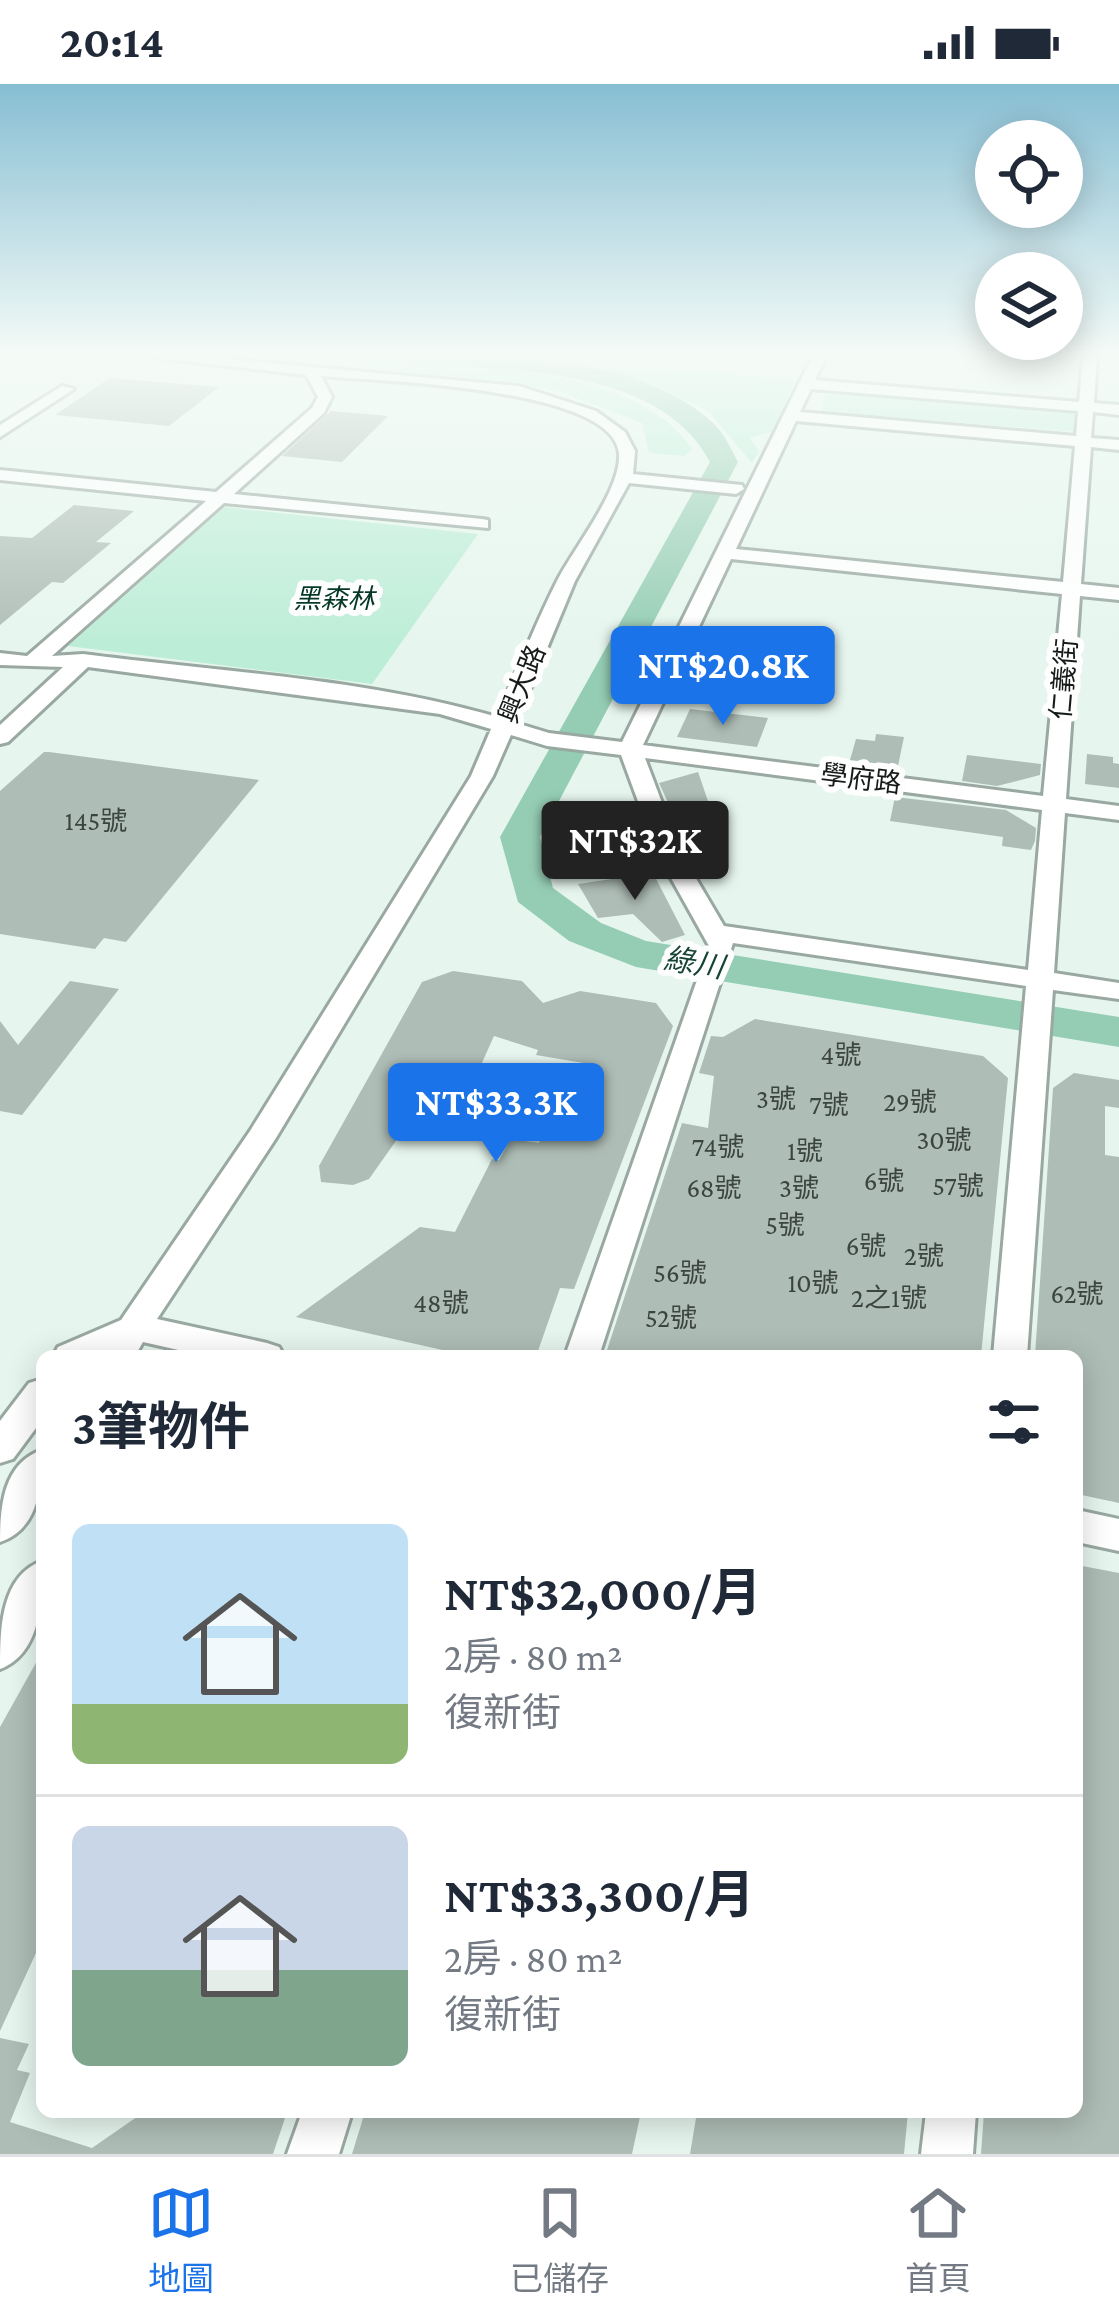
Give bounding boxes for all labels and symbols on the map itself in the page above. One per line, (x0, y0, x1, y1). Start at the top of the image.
park label: 黑森林 (294, 584, 377, 614)
pin: NT$20.8K (599, 626, 847, 728)
street label: 仁義街 (1046, 637, 1082, 721)
street label: 興大路 (493, 641, 551, 727)
street label: 學府路 (819, 759, 903, 799)
pin: NT$32K (537, 801, 733, 903)
house number: 145號 (65, 806, 127, 836)
water label: 綠川 (662, 942, 729, 984)
house number: 4號 (821, 1040, 861, 1070)
pin: NT$33.3K (372, 1063, 620, 1165)
house number: 3號 (756, 1084, 796, 1114)
house number: 29號 (883, 1087, 937, 1117)
house number: 7號 (809, 1090, 849, 1120)
house number: 30號 (916, 1125, 972, 1155)
house number: 74號 (692, 1132, 744, 1162)
house number: 1號 (787, 1136, 823, 1166)
house number: 6號 (864, 1166, 904, 1196)
house number: 57號 (932, 1171, 984, 1201)
house number: 68號 (686, 1173, 742, 1203)
house number: 3號 (779, 1173, 819, 1203)
house number: 5號 (765, 1210, 805, 1240)
house number: 6號 (846, 1231, 886, 1261)
house number: 2號 (904, 1241, 944, 1271)
house number: 56號 (653, 1258, 707, 1288)
house number: 10號 (787, 1268, 839, 1298)
house number: 62號 (1050, 1279, 1104, 1309)
house number: 2之1號 (851, 1283, 927, 1313)
house number: 48號 (413, 1288, 469, 1318)
house number: 52號 (645, 1303, 697, 1333)

